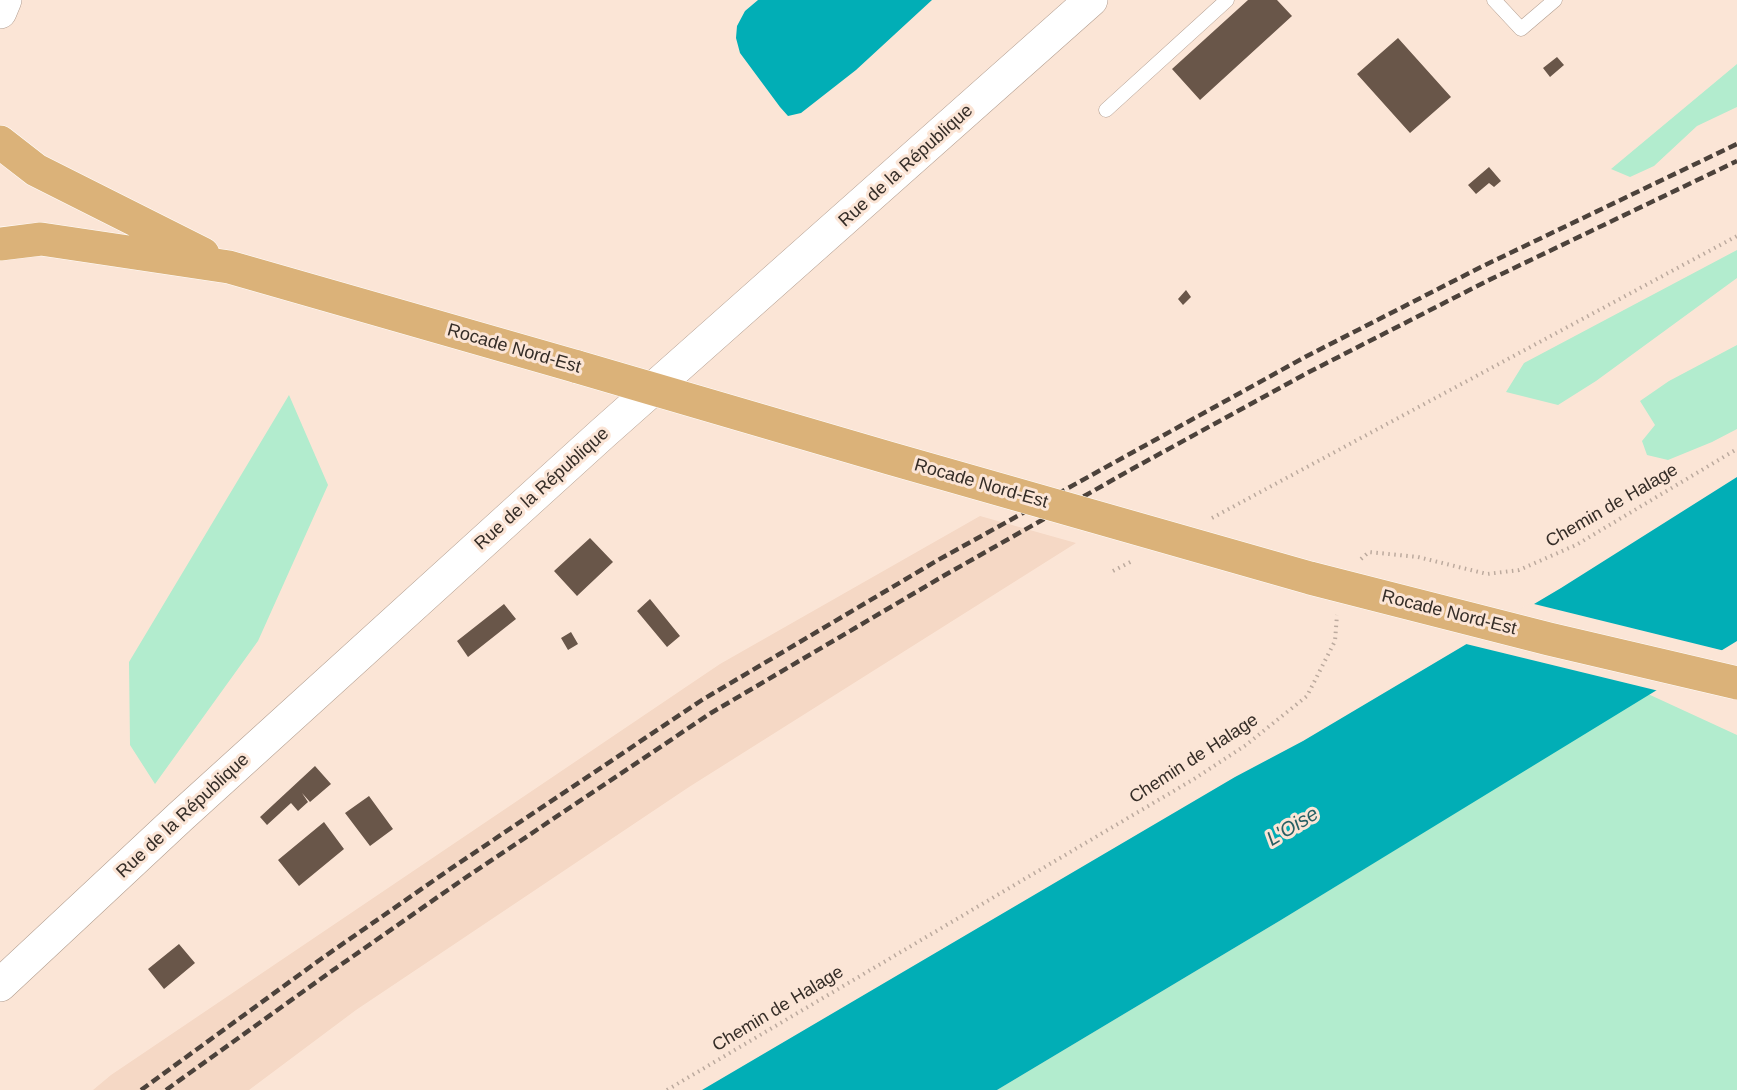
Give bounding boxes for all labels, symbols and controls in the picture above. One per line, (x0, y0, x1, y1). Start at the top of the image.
street label: Rue de la République (834, 100, 978, 232)
street label: Rocade Nord-Est (445, 320, 583, 378)
street label: Rue de la République (470, 423, 614, 555)
street label: Rocade Nord-Est (912, 455, 1050, 513)
street label: Chemin de Halage (1542, 459, 1682, 553)
street label: Rocade Nord-Est (1379, 586, 1519, 640)
street label: Chemin de Halage (1126, 709, 1262, 809)
street label: Rue de la République (112, 749, 254, 883)
water label: L'Oise (1263, 802, 1323, 852)
street label: Chemin de Halage (709, 961, 847, 1057)

